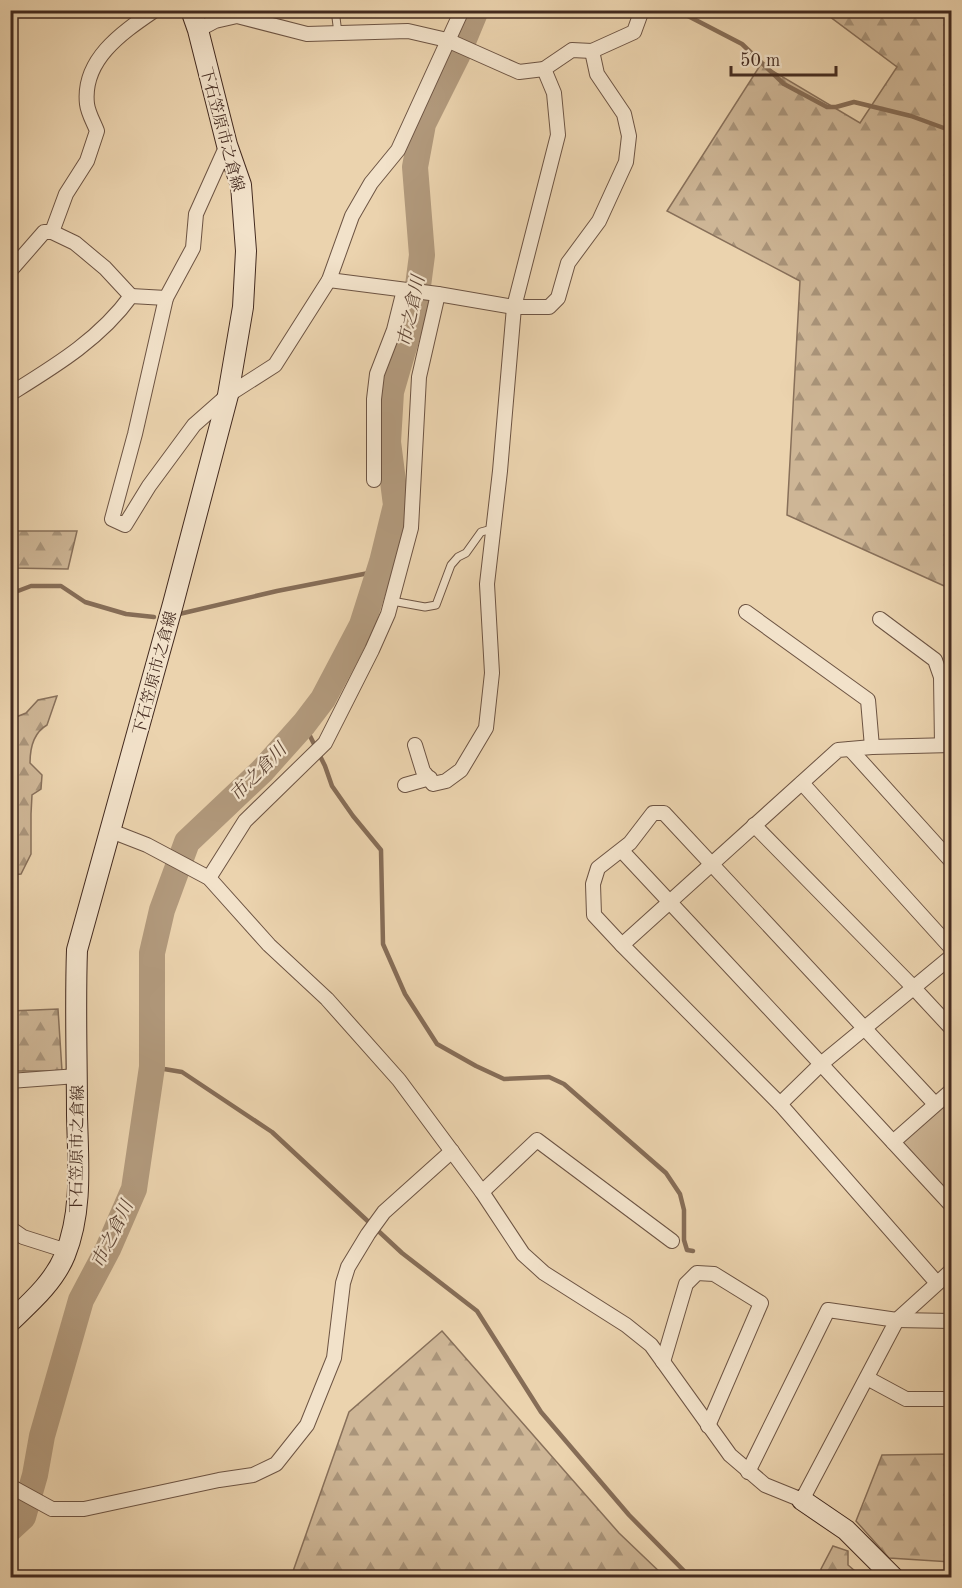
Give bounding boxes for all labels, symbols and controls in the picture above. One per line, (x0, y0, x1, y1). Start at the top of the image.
scale bar (731, 39, 836, 77)
text: 50 m (740, 52, 780, 70)
street label: 下石笠原市之倉線 (197, 65, 247, 193)
water label: 市之倉川 (394, 272, 429, 348)
street label: 下石笠原市之倉線 (130, 609, 180, 737)
water label: 市之倉川 (226, 738, 292, 805)
street label: 下石笠原市之倉線 (67, 1085, 87, 1213)
water label: 市之倉川 (87, 1195, 138, 1271)

